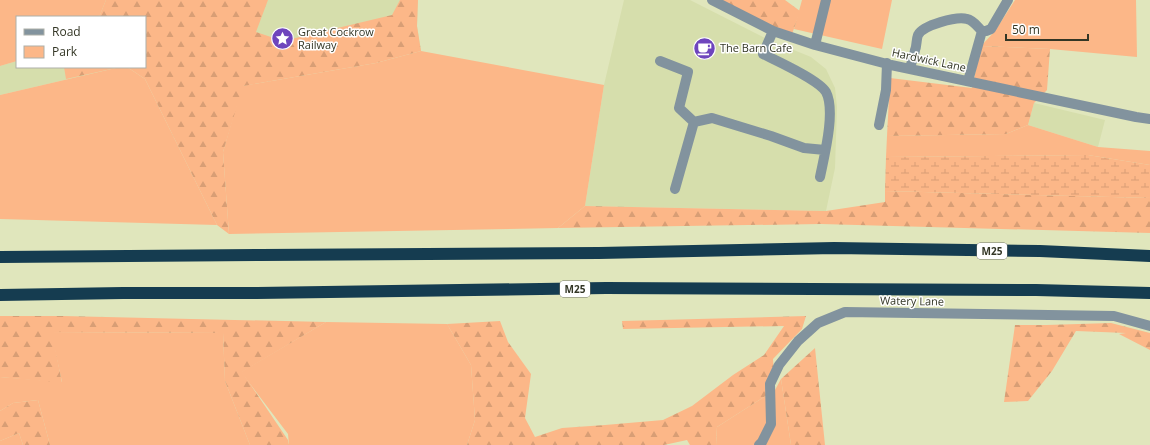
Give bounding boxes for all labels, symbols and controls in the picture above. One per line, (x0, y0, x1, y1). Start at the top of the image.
legend (16, 16, 146, 68)
scale bar (1006, 16, 1088, 42)
text: 50 m (1012, 21, 1040, 38)
text: Road (52, 23, 81, 40)
place label: Great Cockrow Railway (298, 24, 374, 52)
place icon: Great Cockrow Railway (269, 25, 295, 51)
cafe icon: The Barn Cafe (691, 35, 717, 61)
place label: The Barn Cafe (720, 40, 792, 55)
text: Park (52, 43, 78, 60)
street label: Hardwick Lane (891, 44, 968, 75)
road number: M25 (977, 243, 1007, 259)
road number: M25 (560, 281, 590, 297)
street label: Watery Lane (880, 292, 944, 309)

